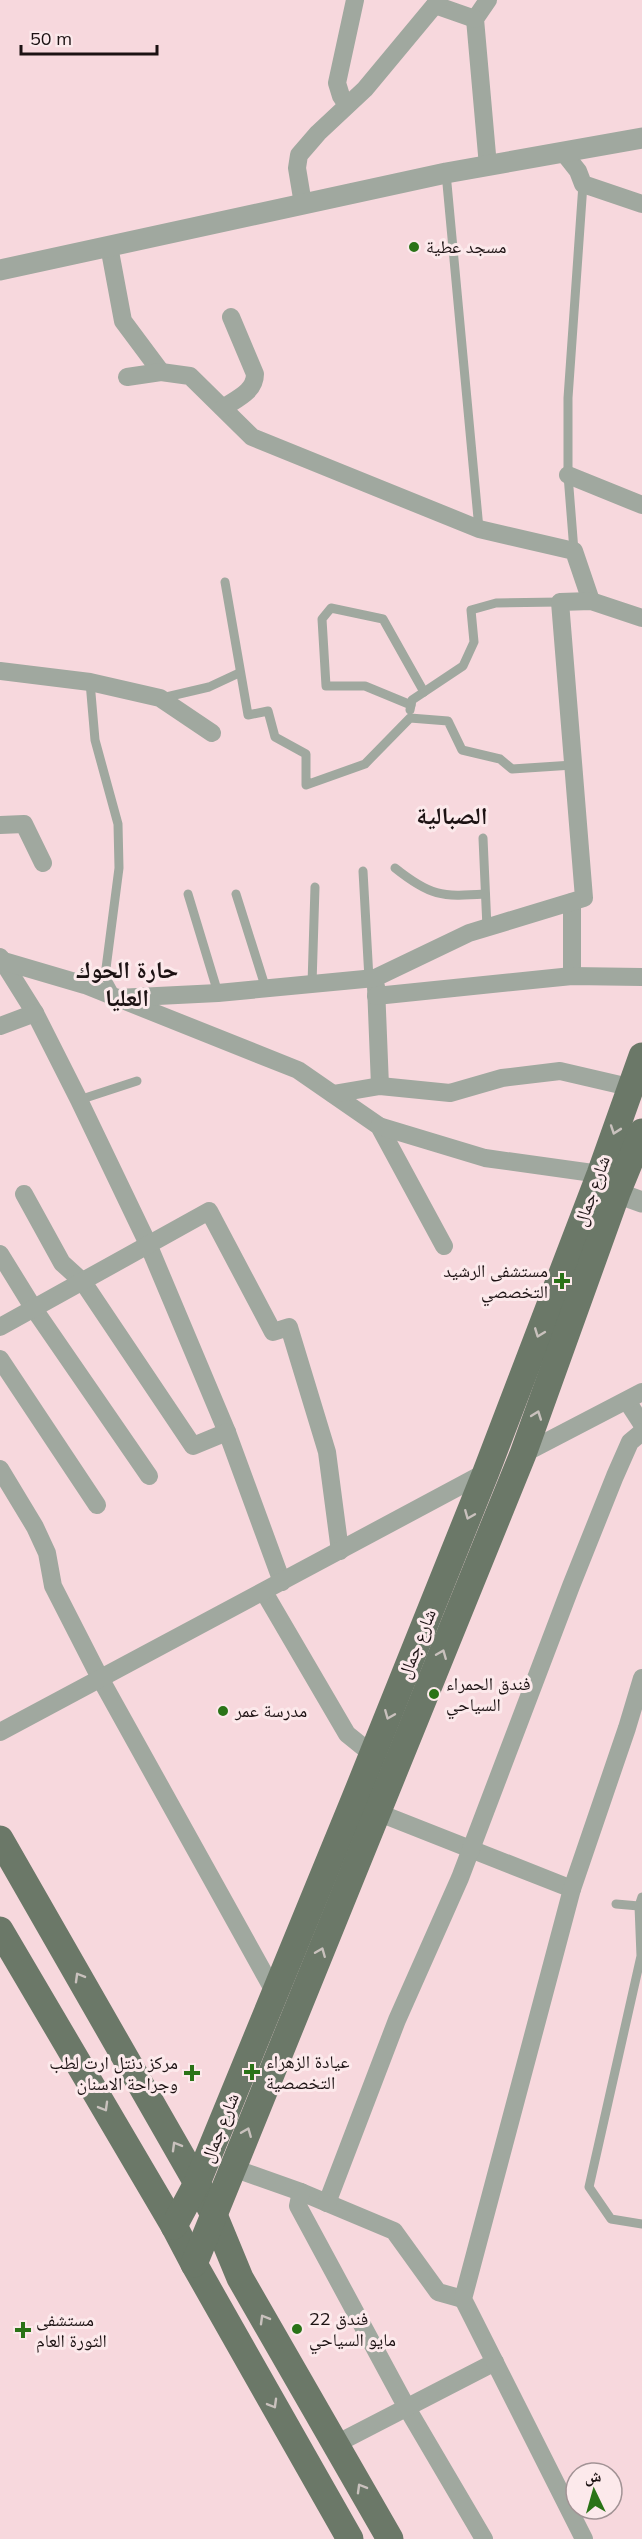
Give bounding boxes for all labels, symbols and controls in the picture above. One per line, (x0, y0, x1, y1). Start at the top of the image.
scale bar (21, 18, 158, 56)
text: 50 m (30, 27, 72, 50)
place label: مسجد عطية (426, 235, 506, 258)
marker: مسجد عطية (407, 240, 421, 254)
district label: الصبالية (416, 800, 488, 830)
district label: حارة الحوك العليا (76, 954, 178, 1012)
one-way arrow (609, 1124, 622, 1135)
street label: شارع جمال (568, 1153, 615, 1229)
place label: مستشفى الرشيد التخصصي (443, 1259, 548, 1307)
marker: مستشفى الرشيد التخصصي (553, 1272, 571, 1290)
one-way arrow (534, 1326, 546, 1337)
one-way arrow (530, 1410, 542, 1421)
one-way arrow (464, 1508, 476, 1519)
street label: شارع جمال (392, 1606, 441, 1682)
one-way arrow (435, 1650, 447, 1661)
place label: فندق الحمراء السياحي (446, 1672, 531, 1720)
marker: فندق الحمراء السياحي (427, 1687, 441, 1701)
place label: مدرسة عمر (234, 1699, 307, 1722)
marker: مدرسة عمر (216, 1704, 230, 1718)
one-way arrow (384, 1709, 396, 1720)
one-way arrow (314, 1947, 326, 1958)
one-way arrow (74, 1973, 86, 1983)
place label: عيادة الزهراء التخصصية (266, 2050, 350, 2094)
place label: مركز دنتل ارت لطب وجراحة الاسنان (49, 2051, 178, 2095)
marker: عيادة الزهراء التخصصية (243, 2063, 261, 2081)
marker: مركز دنتل ارت لطب وجراحة الاسنان (183, 2064, 201, 2082)
street label: شارع جمال (195, 2090, 244, 2166)
one-way arrow (97, 2101, 109, 2111)
one-way arrow (240, 2128, 253, 2138)
one-way arrow (171, 2142, 183, 2152)
place label: فندق 22 مايو السياحي (309, 2307, 396, 2355)
place label: مستشفى الثورة العام (36, 2308, 107, 2353)
one-way arrow (260, 2315, 271, 2325)
marker: مستشفى الثورة العام (14, 2321, 32, 2339)
marker: فندق 22 مايو السياحي (290, 2322, 304, 2336)
one-way arrow (266, 2398, 278, 2408)
north arrow (564, 2461, 624, 2521)
text: ش (583, 2465, 602, 2487)
one-way arrow (357, 2484, 368, 2494)

